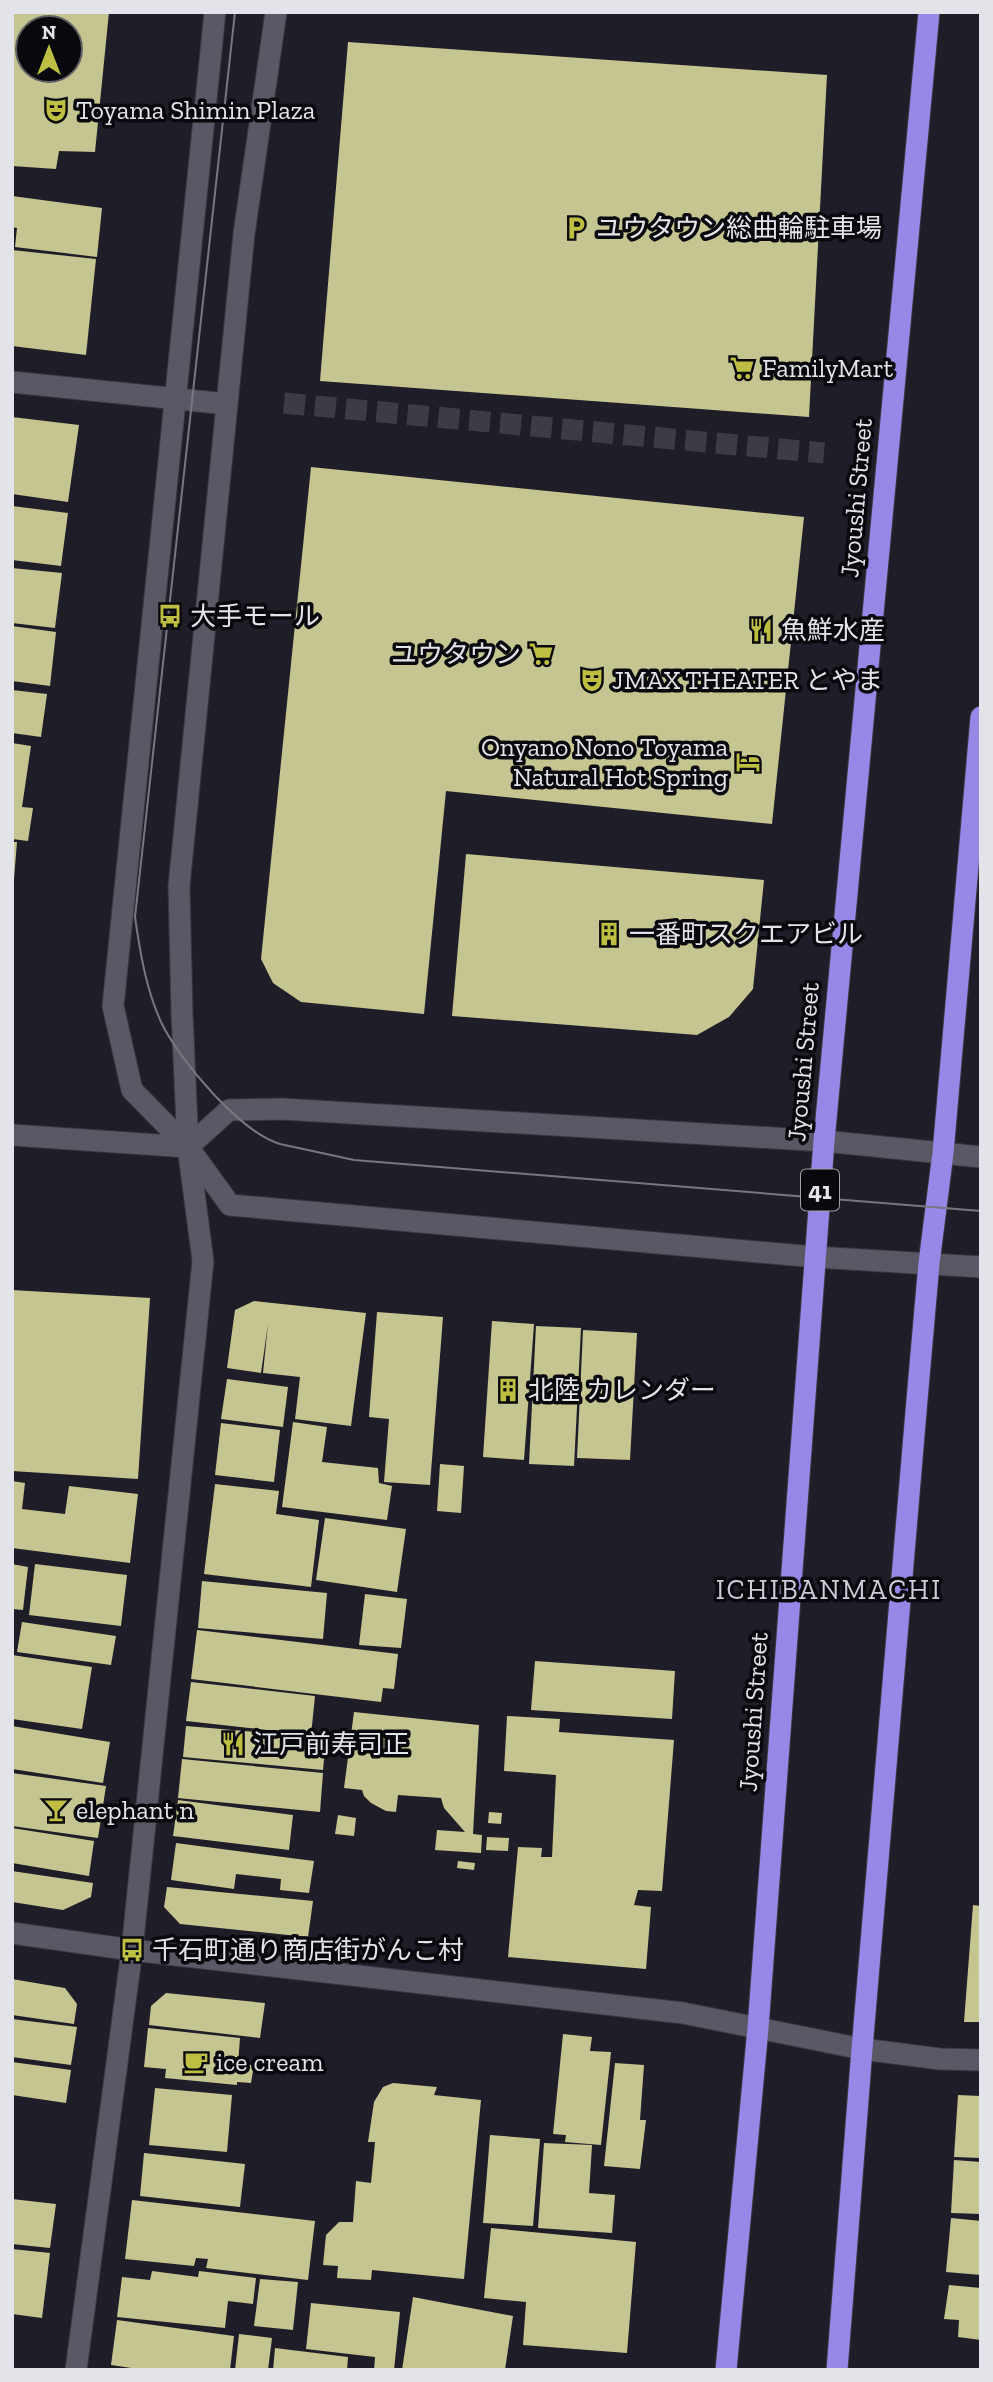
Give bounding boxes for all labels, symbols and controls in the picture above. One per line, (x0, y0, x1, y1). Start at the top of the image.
north arrow (14, 14, 84, 84)
text: N (42, 21, 56, 44)
place label: Toyama Shimin Plaza (76, 94, 316, 126)
theatre icon: Toyama Shimin Plaza (42, 96, 70, 124)
place label: ユウタウン総曲輪駐車場 (596, 212, 882, 244)
parking icon: ユウタウン総曲輪駐車場 (562, 214, 590, 242)
place label: FamilyMart (762, 352, 894, 384)
supermarket icon: FamilyMart (728, 354, 756, 382)
street label: Jyoushi Street (833, 417, 879, 579)
place label: 大手モール (190, 600, 320, 632)
bus stop icon: 大手モール (156, 602, 184, 630)
place label: 魚鮮水産 (781, 614, 885, 646)
restaurant icon: 魚鮮水産 (747, 616, 775, 644)
place label: ユウタウン (391, 638, 521, 670)
supermarket icon: ユウタウン (527, 640, 555, 668)
place label: JMAX THEATER とやま (612, 664, 883, 696)
theatre icon: JMAX THEATER とやま (578, 666, 606, 694)
place label: Onyano Nono Toyama Natural Hot Spring (481, 731, 728, 793)
hotel icon: Onyano Nono Toyama Natural Hot Spring (734, 748, 762, 776)
place label: 一番町スクエアビル (629, 918, 863, 950)
building icon: 一番町スクエアビル (595, 920, 623, 948)
street label: Jyoushi Street (780, 981, 826, 1143)
road number: 41 (801, 1170, 839, 1210)
place label: 北陸 カレンダー (528, 1374, 716, 1406)
building icon: 北陸 カレンダー (494, 1376, 522, 1404)
district label: ICHIBANMACHI (716, 1573, 942, 1606)
street label: Jyoushi Street (731, 1631, 775, 1793)
place label: 江戸前寿司正 (253, 1728, 409, 1760)
restaurant icon: 江戸前寿司正 (219, 1730, 247, 1758)
place label: elephant n (76, 1794, 194, 1826)
bar icon: elephant n (42, 1796, 70, 1824)
place label: 千石町通り商店街がんこ村 (152, 1934, 464, 1966)
bus stop icon: 千石町通り商店街がんこ村 (118, 1936, 146, 1964)
place label: ice cream (216, 2046, 324, 2078)
cafe icon: ice cream (182, 2048, 210, 2076)

